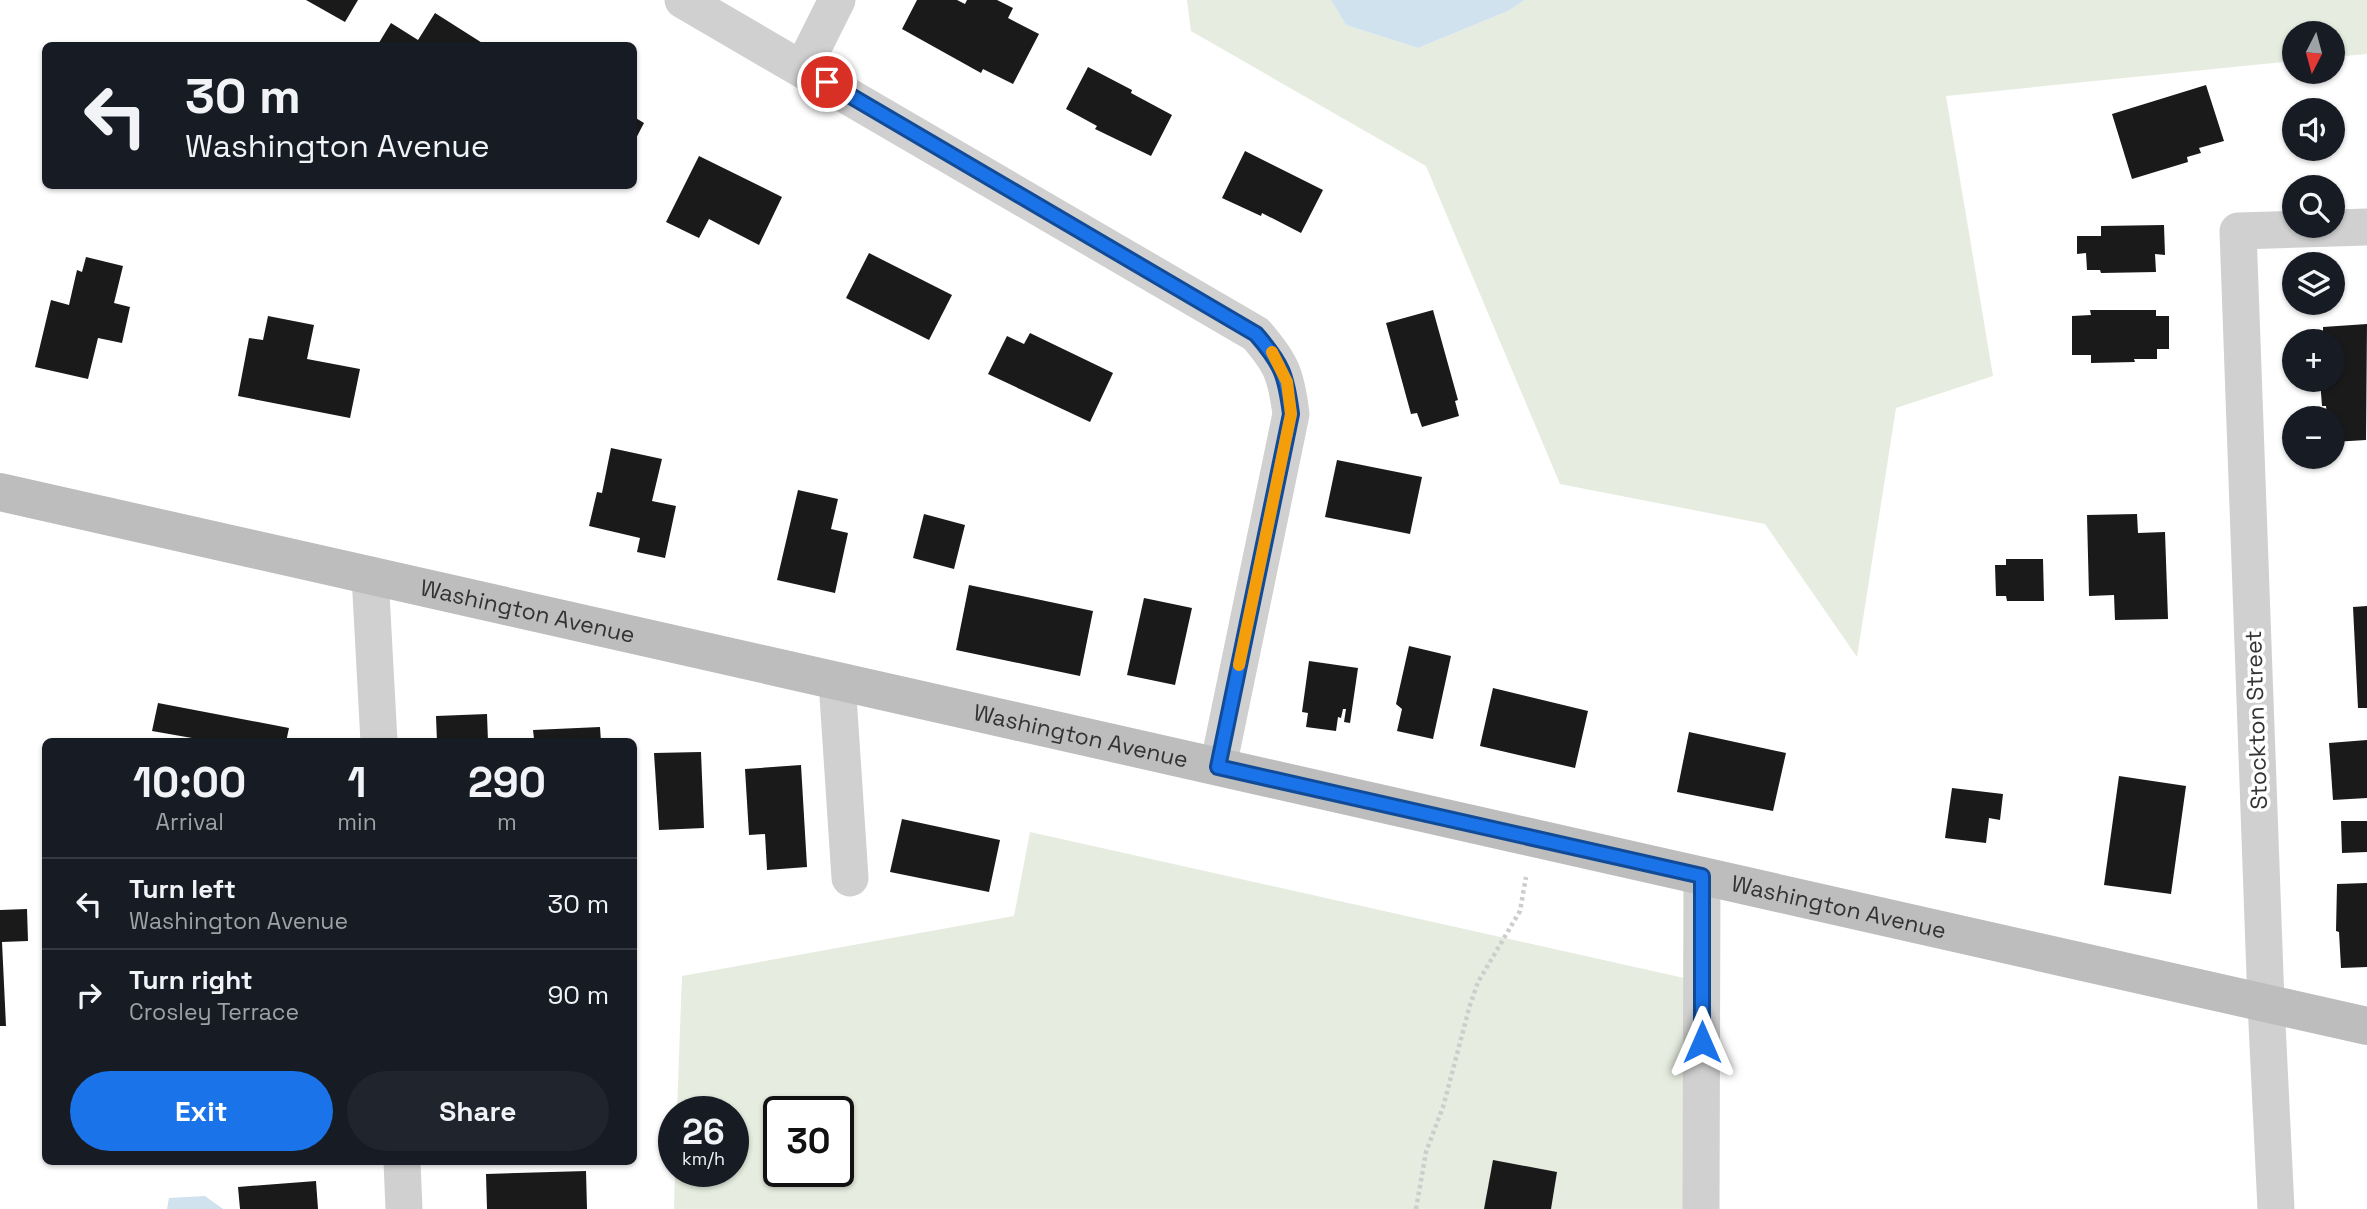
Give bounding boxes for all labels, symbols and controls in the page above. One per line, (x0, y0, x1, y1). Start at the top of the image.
north arrow (2282, 21, 2345, 84)
map controls (2282, 21, 2345, 469)
pin (797, 52, 857, 112)
icon: arrive (808, 63, 846, 101)
text: 30 m (185, 65, 301, 127)
icon: left (70, 70, 161, 161)
button: sound (2282, 98, 2345, 161)
text: Washington Avenue (185, 126, 490, 166)
button: search (2282, 175, 2345, 238)
button: layers (2282, 252, 2345, 315)
button: + (2282, 329, 2345, 392)
button: − (2282, 406, 2345, 469)
street label: Washington Avenue (418, 572, 638, 650)
street label: Stockton Street (2238, 630, 2274, 810)
street label: Washington Avenue (971, 697, 1191, 775)
text: 10:00 (133, 756, 246, 809)
text: 1 (348, 756, 367, 809)
text: 290 (468, 756, 546, 809)
text: Arrival (155, 807, 224, 837)
text: min (337, 807, 377, 837)
text: m (497, 807, 517, 837)
street label: Washington Avenue (1729, 868, 1949, 946)
text: Turn left (129, 872, 236, 906)
icon: left (70, 885, 108, 923)
text: 30 m (548, 887, 609, 921)
text: Washington Avenue (129, 906, 348, 936)
text: Turn right (129, 963, 253, 997)
icon: right (70, 976, 108, 1014)
text: 90 m (547, 978, 609, 1012)
text: Crosley Terrace (129, 997, 299, 1027)
position arrow (1665, 1005, 1739, 1079)
button: Exit (70, 1071, 333, 1151)
button: Share (347, 1071, 609, 1151)
speed limit sign: 30 (763, 1096, 854, 1187)
text: 26 (682, 1110, 725, 1154)
text: km/h (682, 1147, 725, 1170)

